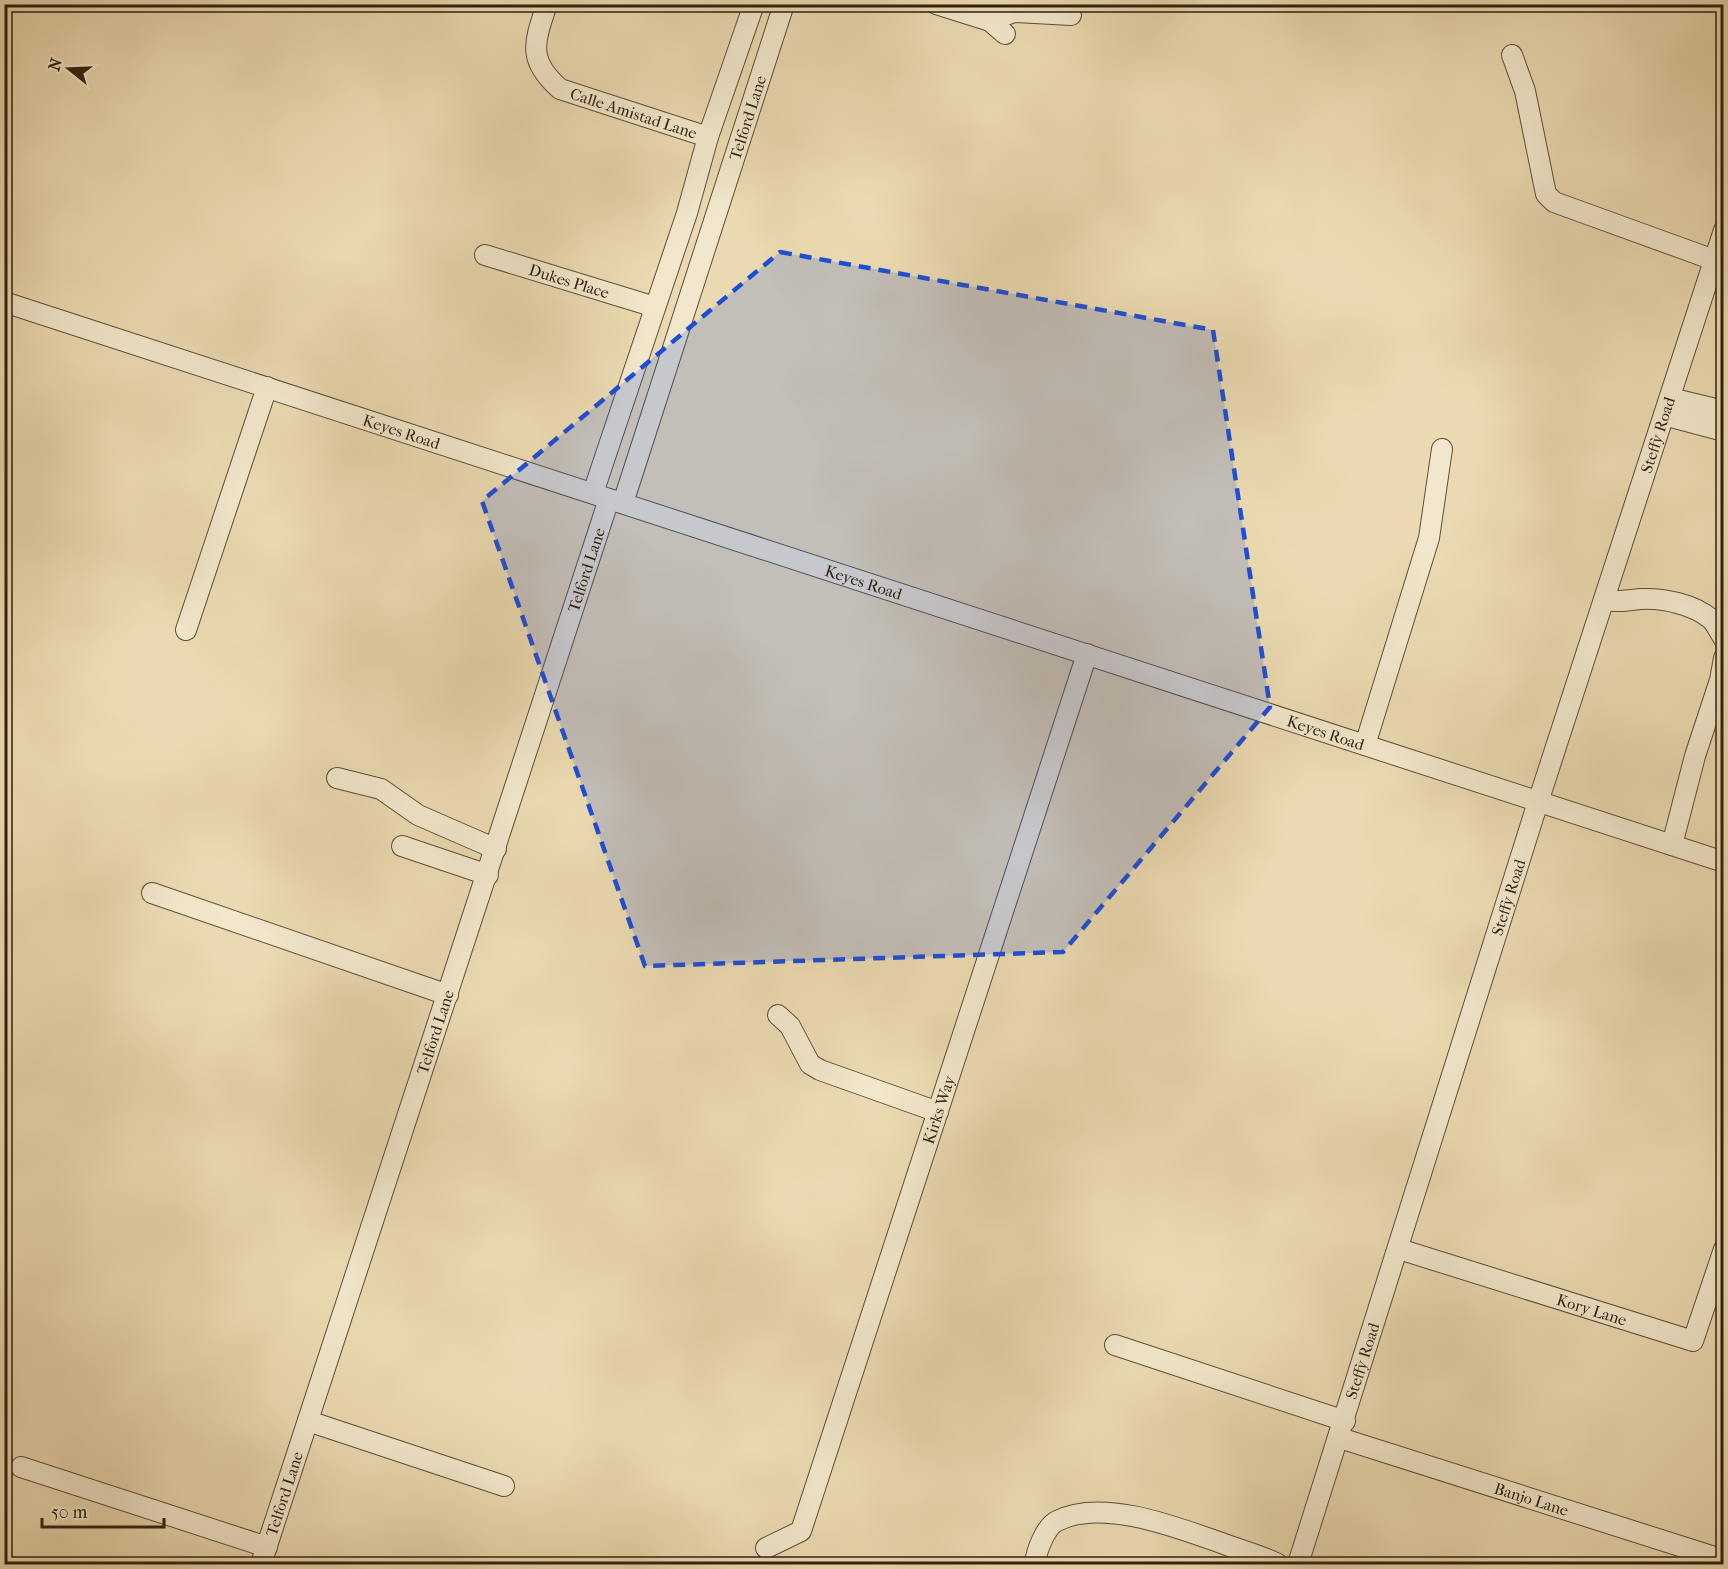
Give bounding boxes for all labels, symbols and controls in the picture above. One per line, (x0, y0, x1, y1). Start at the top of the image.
north arrow (39, 39, 99, 99)
text: N (44, 55, 66, 73)
street label: Telford Lane (725, 73, 770, 162)
street label: Calle Amistad Lane (568, 84, 700, 143)
street label: Dukes Place (527, 260, 612, 302)
street label: Steffy Road (1637, 394, 1679, 475)
street label: Keyes Road (360, 410, 443, 453)
street label: Telford Lane (564, 525, 609, 615)
street label: Keyes Road (822, 561, 905, 604)
street label: Keyes Road (1285, 711, 1367, 754)
street label: Steffy Road (1488, 857, 1529, 938)
street label: Telford Lane (413, 987, 458, 1077)
street label: Kirks Way (919, 1073, 959, 1147)
street label: Kory Lane (1554, 1290, 1629, 1330)
street label: Steffy Road (1342, 1320, 1383, 1401)
street label: Telford Lane (262, 1449, 307, 1538)
street label: Banjo Lane (1492, 1479, 1571, 1520)
scale bar (42, 1491, 164, 1529)
text: 50 m (51, 1502, 88, 1523)

